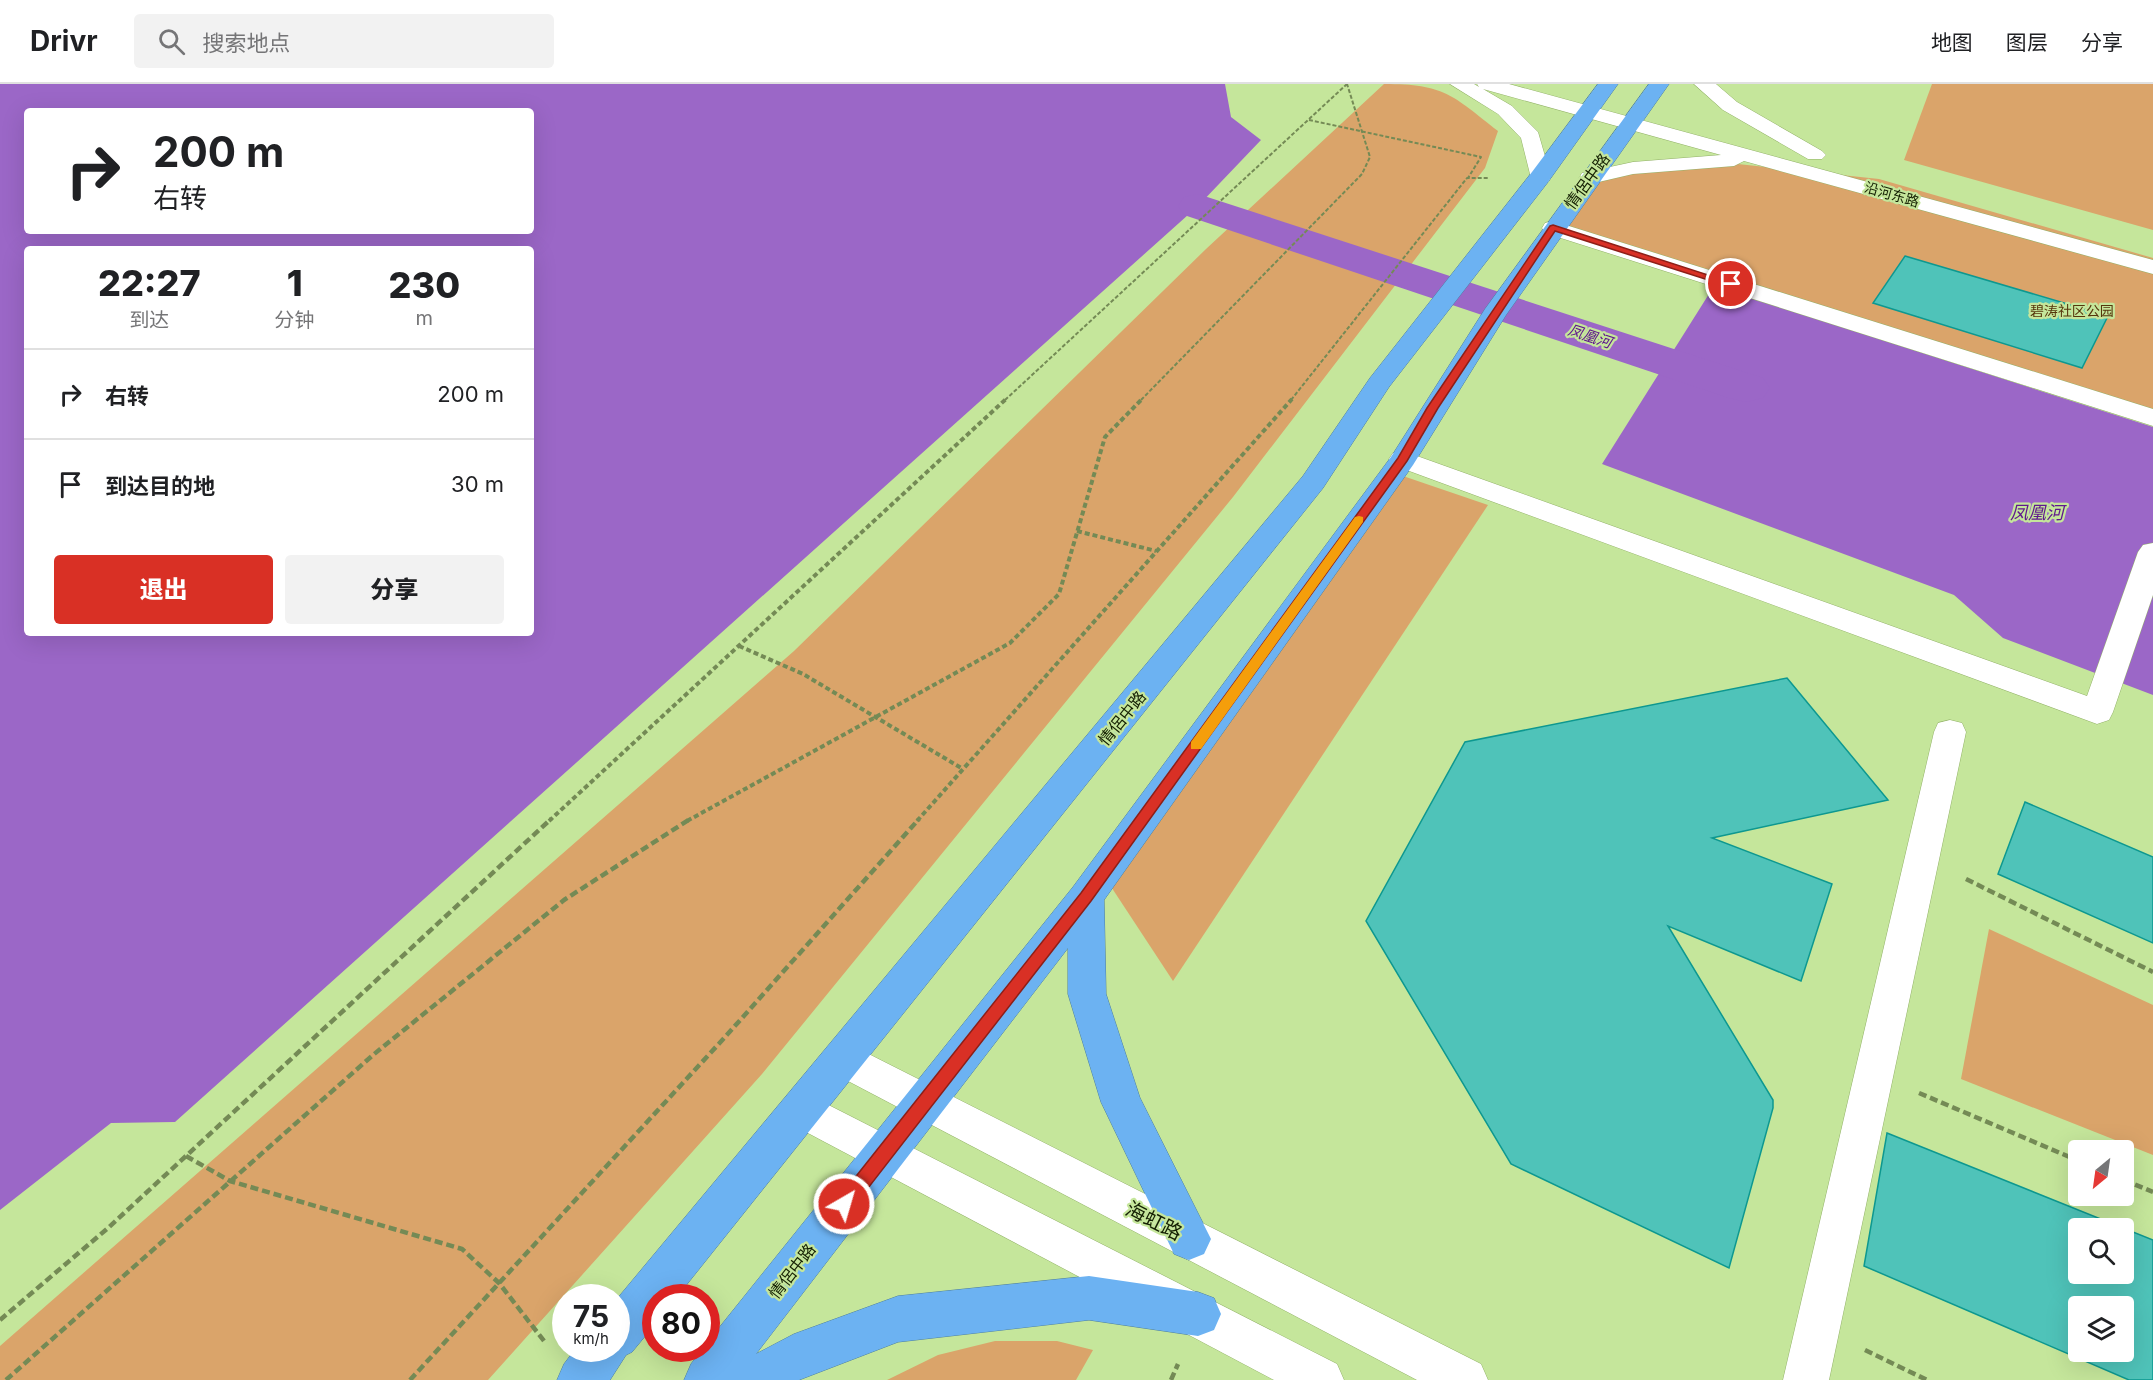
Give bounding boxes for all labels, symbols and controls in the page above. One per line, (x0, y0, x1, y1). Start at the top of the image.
search box (134, 14, 554, 68)
text: Drivr (30, 24, 98, 58)
icon: search (155, 25, 188, 58)
text: 搜索地点 (203, 30, 291, 56)
text: 地图 (1931, 30, 1973, 55)
text: 图层 (2006, 30, 2048, 55)
text: 分享 (2081, 30, 2123, 55)
text: 200 m (153, 126, 284, 177)
icon: right (54, 132, 132, 210)
street label: 情侶中路 (1560, 149, 1614, 213)
street label: 沿河东路 (1863, 178, 1921, 210)
text: 右转 (153, 182, 207, 215)
pin (1705, 258, 1756, 309)
text: 22:27 (98, 261, 201, 305)
text: 1 (287, 261, 303, 305)
text: 230 (389, 263, 460, 307)
icon: arrive (1714, 267, 1747, 300)
park label: 碧涛社区公园 (2030, 302, 2114, 319)
text: m (416, 306, 433, 330)
text: 到达 (129, 308, 169, 332)
text: 分钟 (275, 308, 315, 332)
water label: 凤凰河 (1566, 320, 1617, 353)
icon: right (54, 378, 87, 411)
text: 200 m (437, 381, 504, 407)
text: 右转 (105, 383, 149, 409)
icon: arrive (54, 468, 87, 501)
text: 30 m (451, 471, 504, 497)
text: 到达目的地 (105, 473, 215, 499)
water label: 凤凰河 (2010, 502, 2067, 523)
button: 退出 (54, 555, 273, 624)
button: 分享 (285, 555, 504, 624)
street label: 情侶中路 (1094, 687, 1150, 749)
north arrow (2068, 1140, 2134, 1206)
map controls (2068, 1140, 2134, 1362)
position arrow (812, 1172, 876, 1236)
street label: 海虹路 (1122, 1197, 1186, 1245)
button: search (2068, 1218, 2134, 1284)
street label: 情侶中路 (764, 1240, 820, 1302)
speed limit sign: 80 (642, 1284, 720, 1362)
button: layers (2068, 1296, 2134, 1362)
text: 75 (573, 1298, 609, 1334)
text: km/h (573, 1329, 609, 1348)

